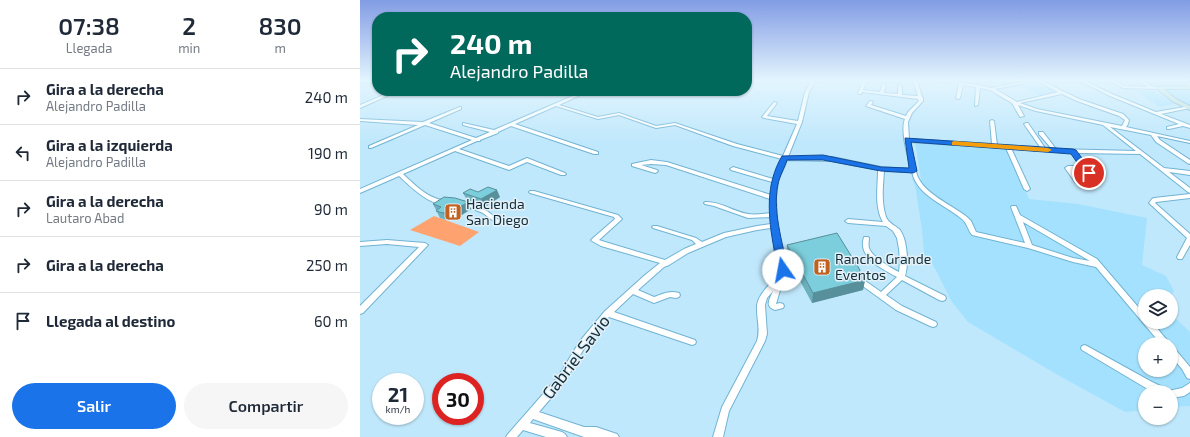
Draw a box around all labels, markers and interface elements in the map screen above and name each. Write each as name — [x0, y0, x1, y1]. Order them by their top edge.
text: 07:38 — [58, 11, 120, 40]
text: 2 — [182, 11, 196, 40]
text: 830 — [259, 11, 302, 40]
text: 240 m — [450, 26, 533, 60]
icon: right — [384, 28, 436, 80]
text: Llegada — [66, 40, 112, 56]
text: min — [178, 40, 200, 56]
text: m — [274, 40, 286, 56]
text: Alejandro Padilla — [450, 60, 588, 82]
text: Gira a la derecha — [46, 80, 164, 98]
icon: right — [12, 86, 34, 108]
text: 240 m — [305, 88, 348, 106]
text: Alejandro Padilla — [46, 98, 146, 114]
text: Gira a la izquierda — [46, 136, 173, 154]
icon: left — [12, 142, 34, 164]
text: 190 m — [308, 144, 348, 162]
text: Alejandro Padilla — [46, 154, 146, 170]
pin — [1072, 156, 1106, 190]
icon: arrive — [1078, 162, 1100, 184]
text: Gira a la derecha — [46, 192, 164, 210]
place label: Hacienda San Diego — [466, 195, 529, 228]
icon: right — [12, 198, 34, 220]
text: 90 m — [314, 200, 348, 218]
building icon: Hacienda San Diego — [443, 202, 463, 222]
text: Lautaro Abad — [46, 210, 124, 226]
position arrow — [762, 249, 804, 291]
place label: Rancho Grande Eventos — [835, 250, 931, 283]
icon: right — [12, 254, 34, 276]
text: Gira a la derecha — [46, 256, 164, 274]
text: 250 m — [306, 256, 348, 274]
building icon: Rancho Grande Eventos — [812, 257, 832, 277]
map controls — [1138, 289, 1178, 425]
button: layers — [1138, 289, 1178, 329]
icon: arrive — [12, 310, 34, 332]
street label: Gabriel Savio — [537, 310, 613, 402]
text: Llegada al destino — [46, 312, 175, 330]
text: 60 m — [314, 312, 348, 330]
button: + — [1138, 337, 1178, 377]
speed limit sign: 30 — [432, 373, 484, 425]
text: 21 — [388, 382, 408, 406]
button: Salir — [12, 383, 176, 429]
button: Compartir — [184, 383, 348, 429]
button: − — [1138, 385, 1178, 425]
text: km/h — [386, 403, 410, 415]

